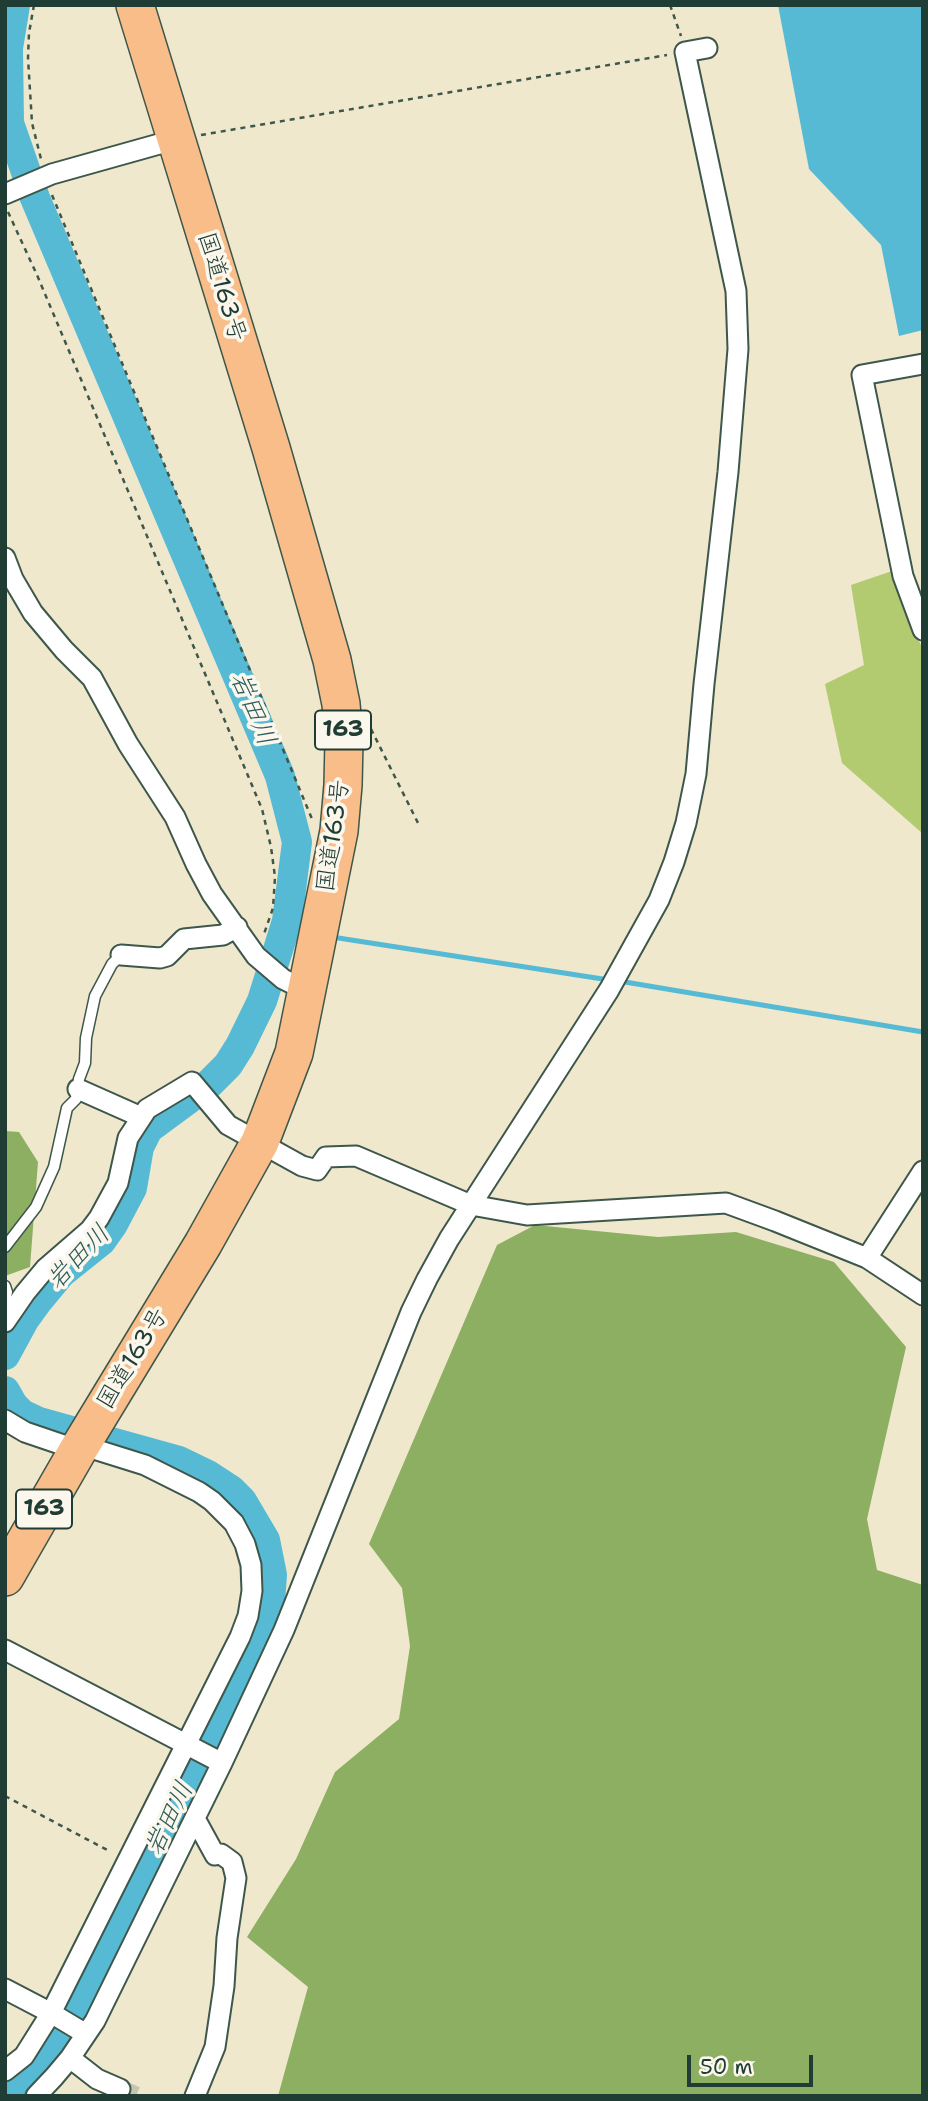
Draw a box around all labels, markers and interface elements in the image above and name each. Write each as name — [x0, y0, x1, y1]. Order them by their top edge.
street label: 国道163号 — [191, 229, 251, 345]
water label: 岩田川 — [222, 667, 282, 751]
road number: 163 — [315, 710, 371, 750]
street label: 国道163号 — [312, 778, 356, 894]
water label: 岩田川 — [41, 1219, 117, 1297]
street label: 国道163号 — [91, 1303, 175, 1415]
road number: 163 — [16, 1490, 72, 1528]
water label: 岩田川 — [139, 1777, 201, 1861]
scale bar — [690, 2042, 816, 2086]
text: 50 m — [700, 2053, 753, 2081]

